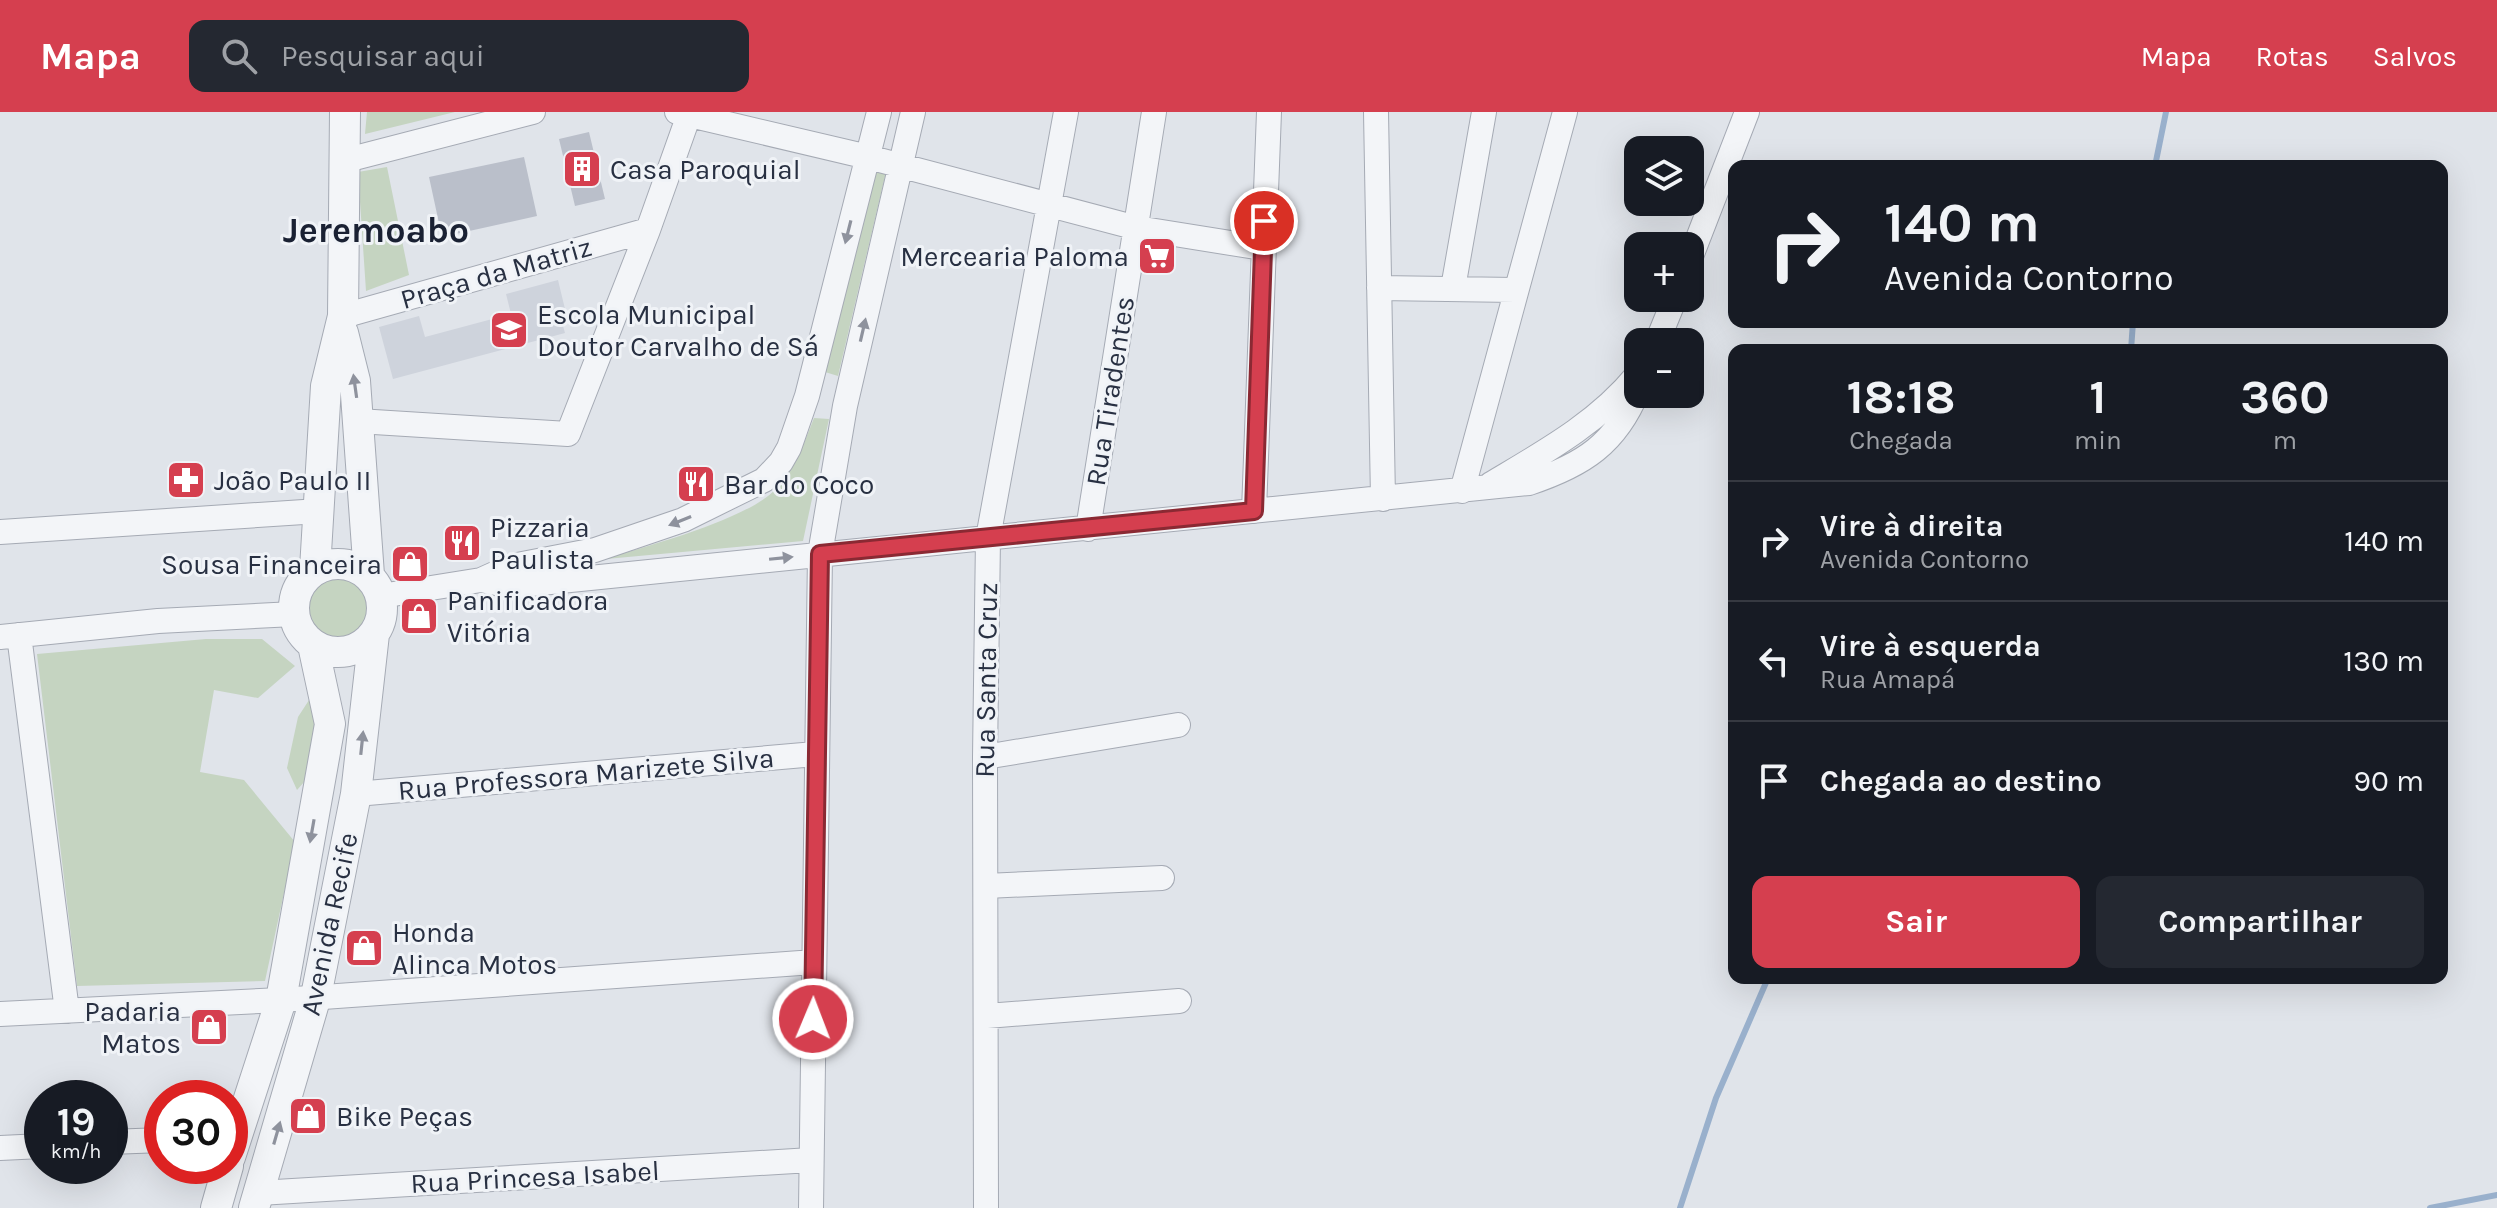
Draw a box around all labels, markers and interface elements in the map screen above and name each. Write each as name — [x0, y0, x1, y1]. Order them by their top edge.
search box — [189, 20, 749, 92]
text: Mapa — [40, 34, 141, 79]
icon: search — [217, 34, 261, 78]
text: Pesquisar aqui — [281, 38, 485, 74]
text: Mapa — [2141, 40, 2212, 73]
text: Rotas — [2256, 40, 2329, 73]
text: Salvos — [2373, 40, 2457, 73]
map controls — [1624, 136, 1704, 408]
button: layers — [1624, 136, 1704, 216]
building icon: Casa Paroquial — [561, 148, 603, 190]
place label: Casa Paroquial — [610, 153, 801, 186]
pin — [1230, 187, 1298, 255]
text: 140 m — [1884, 190, 2040, 255]
icon: right — [1752, 192, 1856, 296]
icon: arrive — [1242, 199, 1286, 243]
district label: Jeremoabo — [283, 209, 469, 251]
one-way arrow — [842, 220, 854, 245]
street label: Praça da Matriz — [396, 230, 596, 316]
button: + — [1624, 232, 1704, 312]
supermarket icon: Mercearia Paloma — [1136, 235, 1178, 277]
place label: Mercearia Paloma — [900, 240, 1129, 273]
text: Avenida Contorno — [1884, 257, 2174, 299]
street label: Rua Tiradentes — [1079, 294, 1141, 488]
place label: Escola Municipal Doutor Carvalho de Sá — [537, 298, 819, 363]
school or university icon: Escola Municipal Doutor Carvalho de Sá — [488, 309, 530, 351]
one-way arrow — [857, 317, 870, 342]
button: − — [1624, 328, 1704, 408]
text: 18:18 — [1846, 369, 1956, 425]
text: 1 — [2089, 369, 2106, 425]
text: 360 — [2240, 369, 2330, 425]
one-way arrow — [348, 373, 361, 398]
text: Chegada — [1849, 425, 1953, 456]
text: min — [2074, 425, 2122, 456]
text: m — [2273, 425, 2297, 456]
pharmacy icon: João Paulo II — [165, 459, 207, 501]
restaurant icon: Bar do Coco — [675, 463, 717, 505]
place label: João Paulo II — [214, 464, 371, 497]
place label: Bar do Coco — [724, 468, 874, 501]
text: Vire à direita — [1820, 508, 2003, 544]
place label: Pizzaria Paulista — [490, 511, 595, 576]
one-way arrow — [668, 515, 692, 528]
icon: right — [1752, 519, 1796, 563]
restaurant icon: Pizzaria Paulista — [441, 522, 483, 564]
text: 140 m — [2344, 523, 2424, 559]
shop icon: Sousa Financeira — [389, 543, 431, 585]
text: Avenida Contorno — [1820, 544, 2029, 575]
place label: Sousa Financeira — [161, 548, 382, 581]
one-way arrow — [769, 551, 794, 564]
street label: Rua Santa Cruz — [968, 582, 1004, 778]
place label: Panificadora Vitória — [447, 584, 608, 649]
shop icon: Panificadora Vitória — [398, 595, 440, 637]
text: Vire à esquerda — [1820, 628, 2041, 664]
icon: left — [1752, 639, 1796, 683]
text: 130 m — [2343, 643, 2424, 679]
text: Rua Amapá — [1820, 664, 1955, 695]
one-way arrow — [355, 730, 368, 755]
street label: Rua Professora Marizete Silva — [397, 741, 775, 807]
icon: arrive — [1752, 759, 1796, 803]
text: Chegada ao destino — [1820, 763, 2102, 799]
text: 90 m — [2354, 763, 2424, 799]
one-way arrow — [306, 819, 318, 844]
street label: Avenida Recife — [294, 830, 364, 1018]
button: Sair — [1752, 876, 2080, 968]
button: Compartilhar — [2096, 876, 2424, 968]
place label: Honda Alinca Motos — [392, 916, 557, 981]
shop icon: Honda Alinca Motos — [343, 927, 385, 969]
position arrow — [771, 977, 855, 1061]
place label: Padaria Matos — [84, 995, 181, 1060]
shop icon: Padaria Matos — [188, 1006, 230, 1048]
speed limit sign: 30 — [144, 1080, 248, 1184]
shop icon: Bike Peças — [287, 1095, 329, 1137]
text: 19 — [57, 1098, 95, 1145]
place label: Bike Peças — [336, 1100, 473, 1133]
one-way arrow — [271, 1121, 284, 1145]
text: km/h — [51, 1140, 101, 1163]
street label: Rua Princesa Isabel — [410, 1154, 660, 1200]

